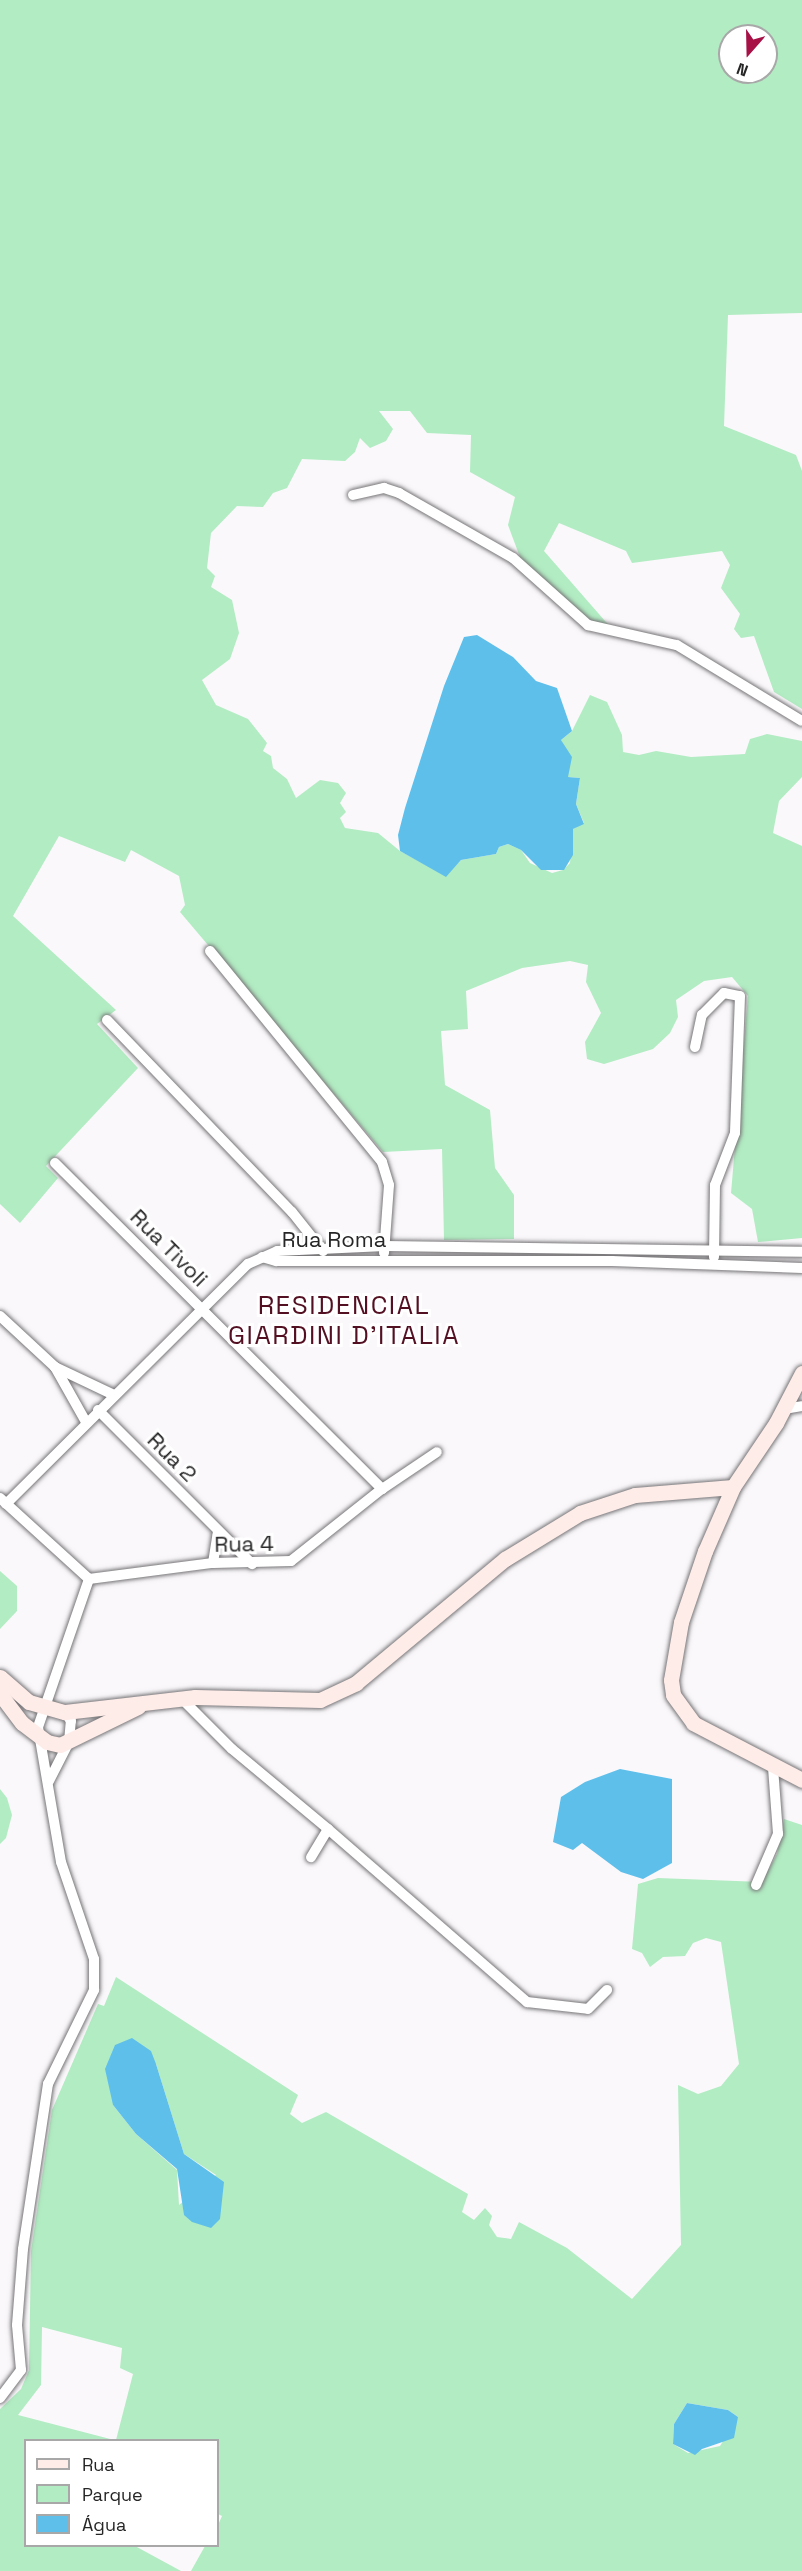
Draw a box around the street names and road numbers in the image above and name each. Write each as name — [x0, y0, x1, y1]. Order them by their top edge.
street label: Rua Tivoli — [124, 1203, 214, 1293]
street label: Rua Roma — [282, 1227, 386, 1253]
street label: Rua 2 — [142, 1427, 202, 1487]
street label: Rua 4 — [214, 1530, 274, 1558]

